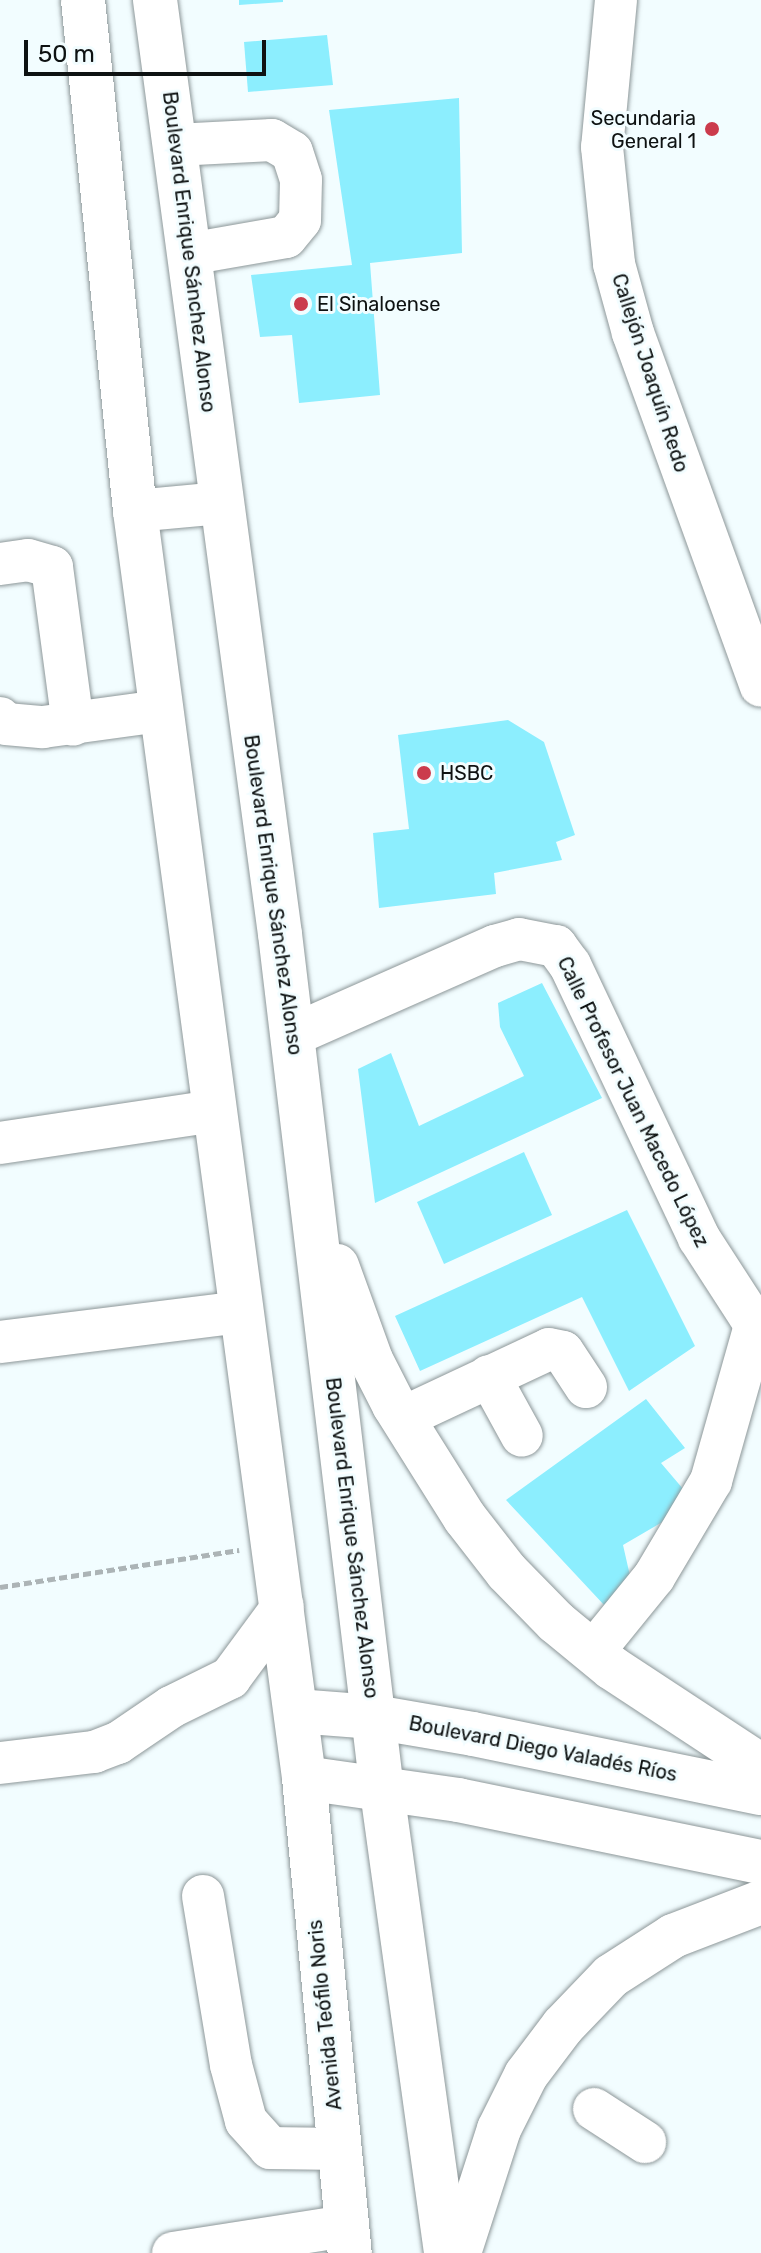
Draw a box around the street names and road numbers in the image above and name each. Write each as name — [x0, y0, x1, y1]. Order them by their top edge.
street label: Boulevard Enrique Sánchez Alonso — [157, 90, 221, 414]
street label: Callejón Joaquín Redo — [607, 271, 693, 475]
street label: Boulevard Enrique Sánchez Alonso — [239, 733, 307, 1057]
street label: Calle Profesor Juan Macedo López — [552, 953, 714, 1251]
street label: Boulevard Enrique Sánchez Alonso — [320, 1376, 384, 1700]
street label: Boulevard Diego Valadés Ríos — [407, 1711, 679, 1787]
street label: Avenida Teófilo Noris — [303, 1918, 347, 2112]

